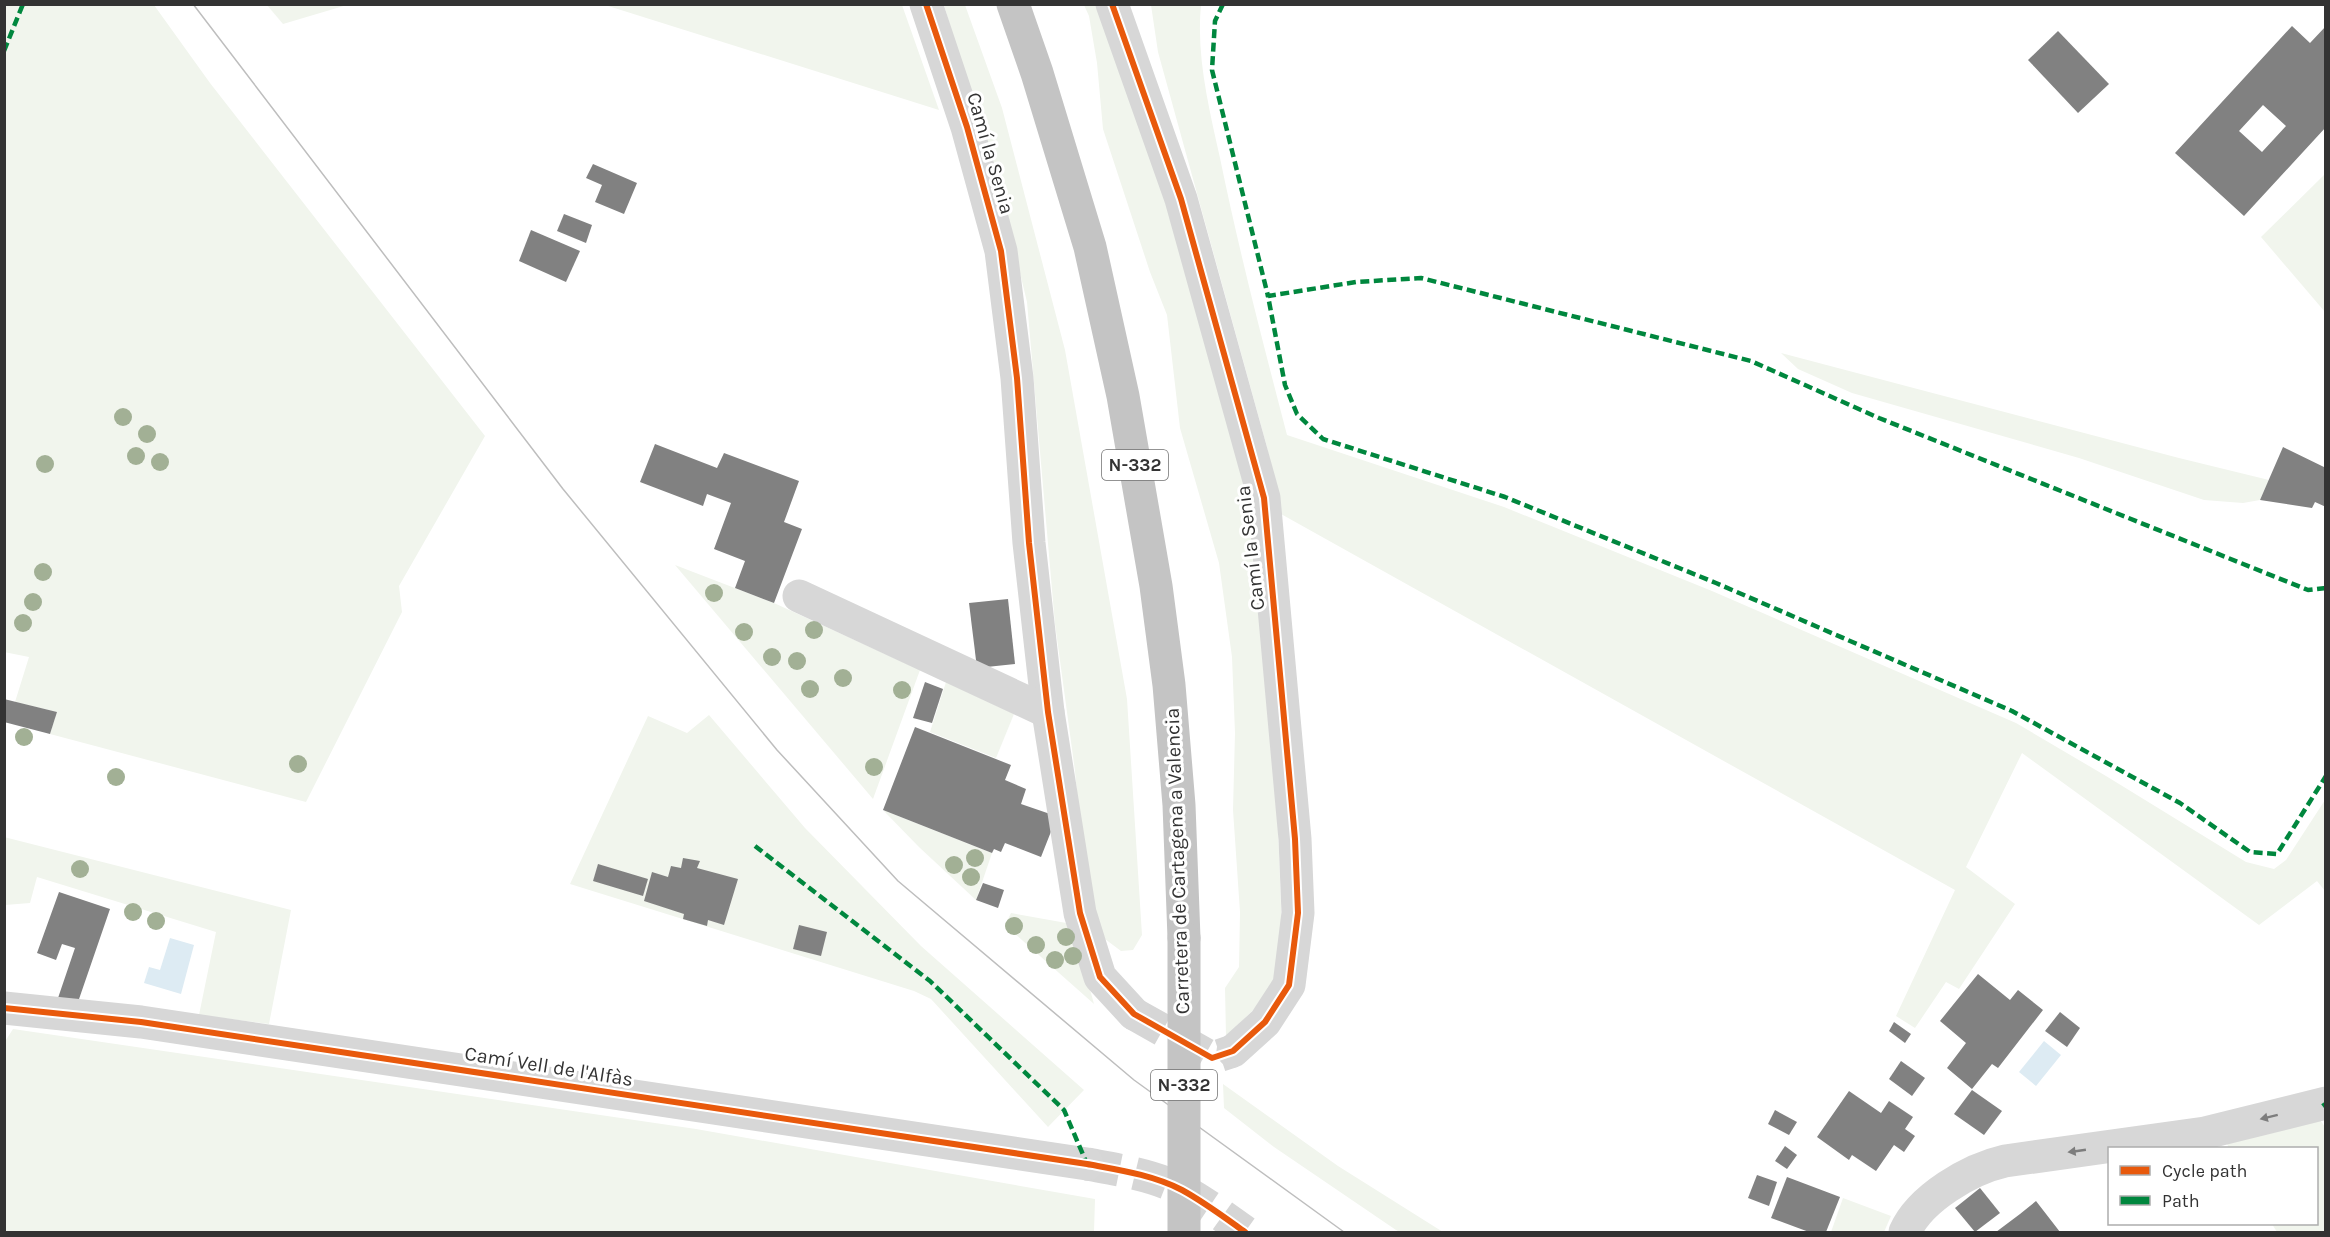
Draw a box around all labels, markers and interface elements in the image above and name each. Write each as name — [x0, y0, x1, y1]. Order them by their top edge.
street label: Camí la Senia — [962, 90, 1019, 217]
road number: N-332 — [1102, 450, 1168, 480]
street label: Camí la Senia — [1231, 484, 1270, 612]
street label: Carretera de Cartagena a Valencia — [1161, 707, 1194, 1015]
street label: Camí Vell de l'Alfàs — [463, 1042, 635, 1091]
road number: N-332 — [1151, 1070, 1217, 1100]
one-way arrow — [2260, 1112, 2278, 1122]
one-way arrow — [2067, 1147, 2086, 1156]
legend — [2108, 1147, 2318, 1225]
text: Cycle path — [2162, 1160, 2247, 1182]
text: Path — [2162, 1190, 2200, 1212]

